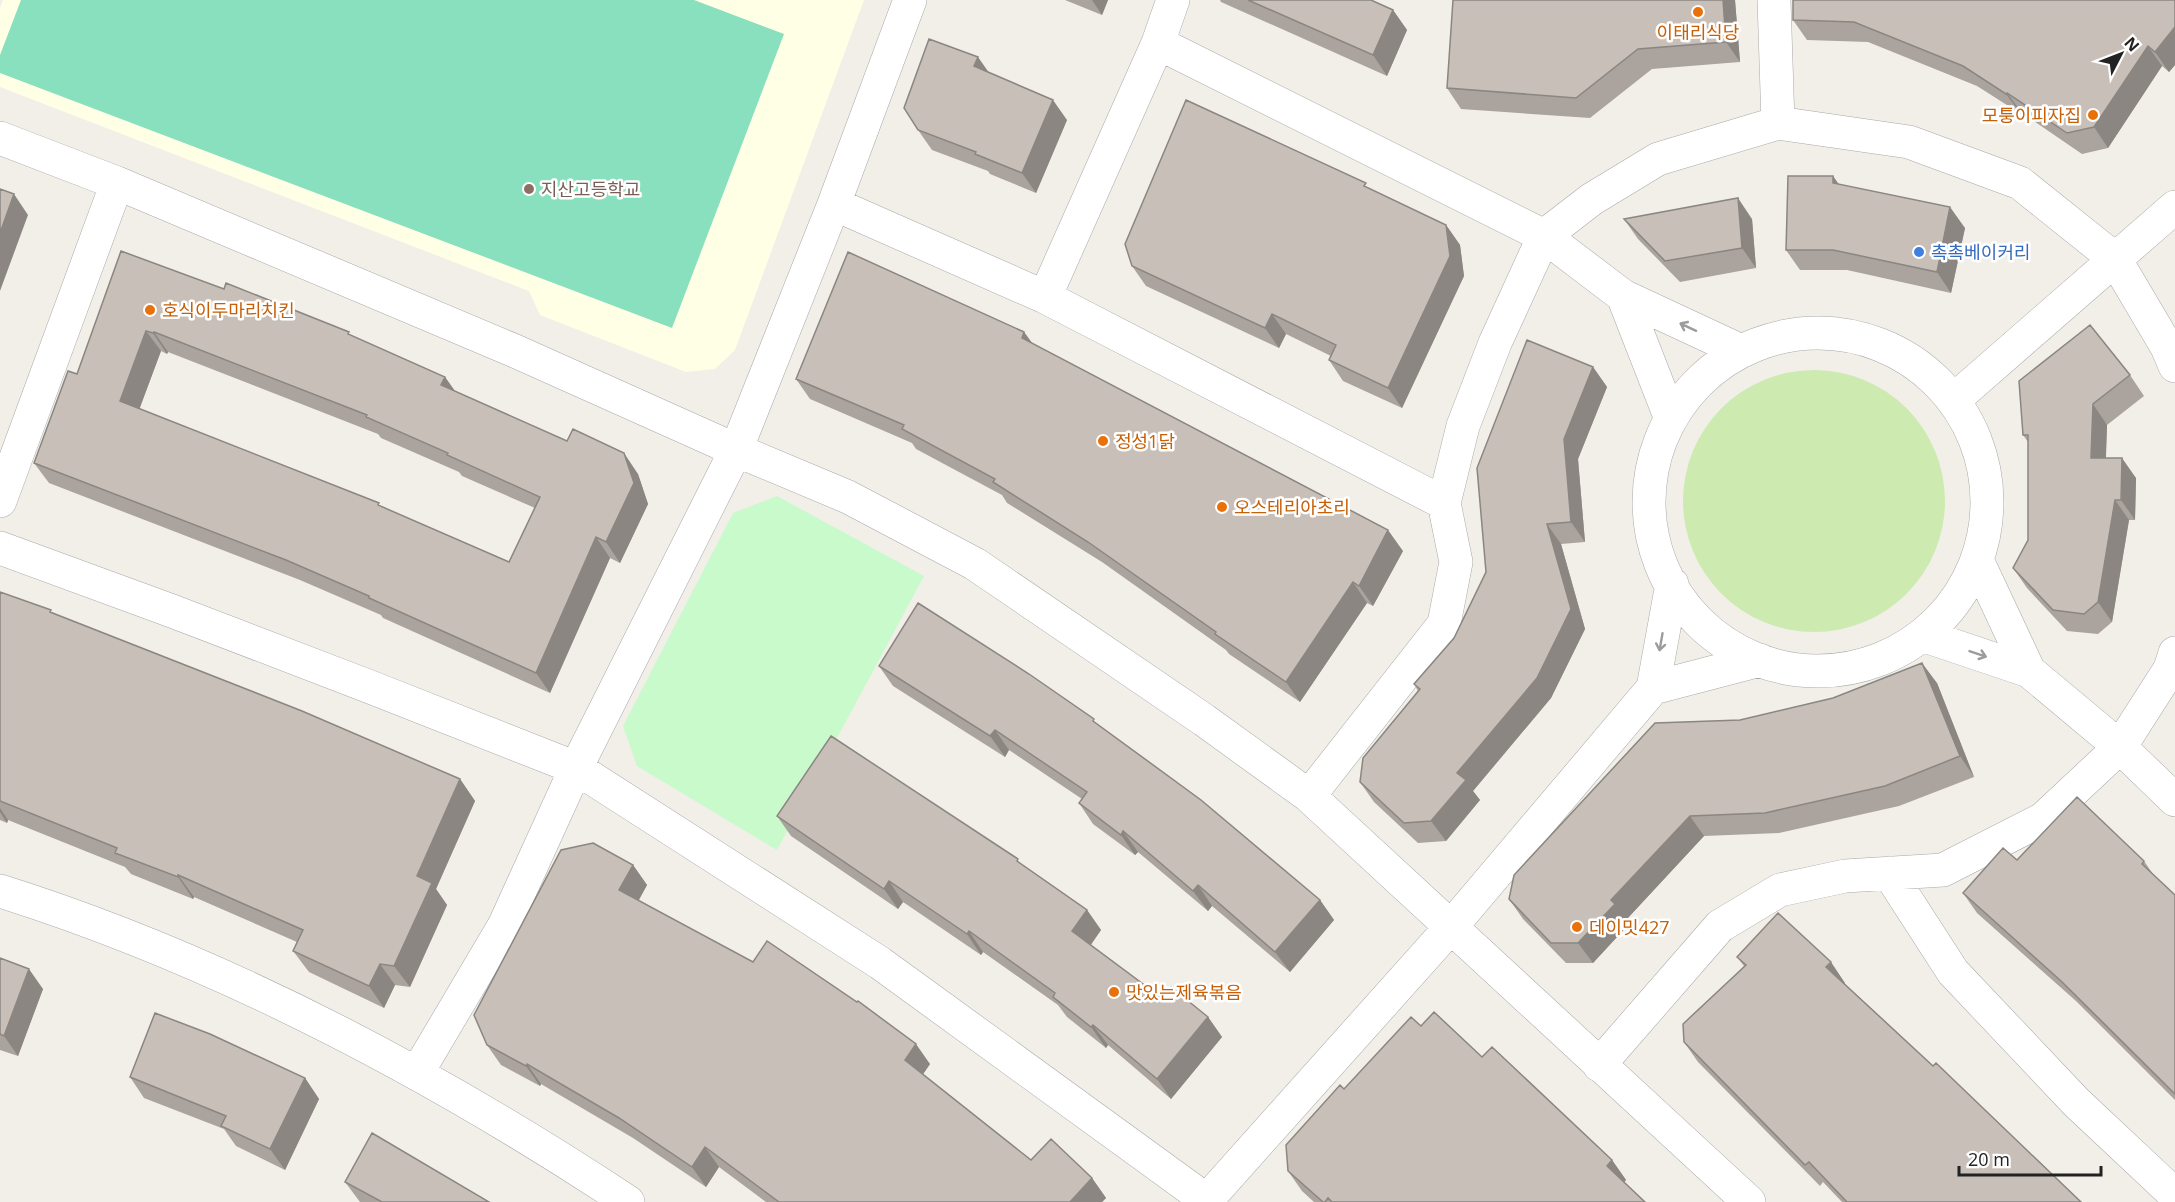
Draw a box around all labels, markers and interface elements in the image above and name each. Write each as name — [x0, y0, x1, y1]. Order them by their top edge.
marker: 이태리식당 — [1691, 5, 1705, 19]
place label: 이태리식당 — [1657, 20, 1739, 44]
north arrow — [2091, 24, 2151, 84]
text: N — [2120, 32, 2145, 56]
place label: 모퉁이피자집 — [1982, 103, 2081, 127]
marker: 모퉁이피자집 — [2086, 108, 2100, 122]
place label: 지산고등학교 — [541, 177, 640, 201]
marker: 지산고등학교 — [522, 182, 536, 196]
place label: 촉촉베이커리 — [1931, 240, 2030, 264]
marker: 촉촉베이커리 — [1912, 245, 1926, 259]
place label: 호식이두마리치킨 — [162, 298, 294, 322]
marker: 호식이두마리치킨 — [143, 303, 157, 317]
one-way arrow — [1680, 320, 1698, 332]
place label: 정성1닭 — [1115, 429, 1175, 453]
marker: 정성1닭 — [1096, 434, 1110, 448]
place label: 오스테리아초리 — [1234, 495, 1350, 519]
marker: 오스테리아초리 — [1215, 500, 1229, 514]
one-way arrow — [1655, 632, 1666, 651]
one-way arrow — [1968, 649, 1987, 660]
place label: 데이밋427 — [1589, 915, 1670, 939]
marker: 데이밋427 — [1570, 920, 1584, 934]
place label: 맛있는제육볶음 — [1126, 980, 1242, 1004]
marker: 맛있는제육볶음 — [1107, 985, 1121, 999]
scale bar — [1959, 1139, 2102, 1177]
text: 20 m — [1968, 1147, 2010, 1171]

